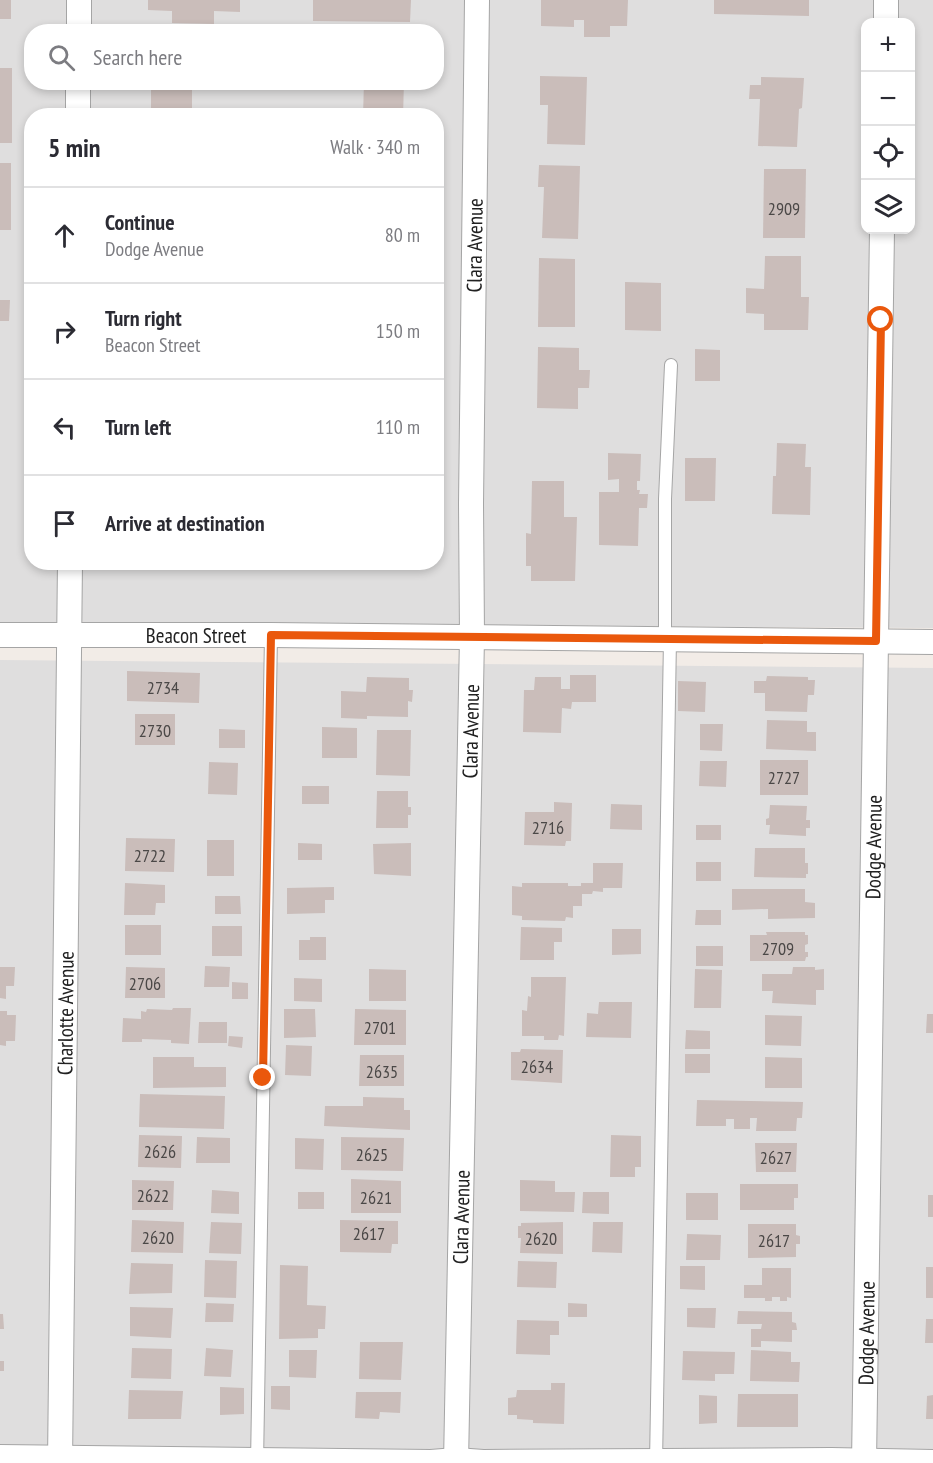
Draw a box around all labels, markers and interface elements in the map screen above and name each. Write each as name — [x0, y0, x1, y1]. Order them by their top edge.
map controls — [861, 18, 915, 234]
button: + — [861, 18, 915, 72]
search box — [24, 24, 444, 90]
icon: search — [45, 41, 78, 74]
text: Search here — [93, 43, 182, 71]
button: − — [861, 72, 915, 126]
button: locate — [861, 126, 915, 180]
text: 5 min — [48, 131, 101, 164]
text: Walk · 340 m — [330, 134, 420, 160]
button: layers — [861, 180, 915, 234]
house number: 2909 — [768, 197, 800, 220]
street label: Clara Avenue — [460, 198, 488, 292]
text: Continue — [105, 208, 175, 236]
icon: ahead — [48, 219, 81, 252]
text: 80 m — [385, 222, 420, 248]
text: Dodge Avenue — [105, 236, 204, 262]
text: Turn right — [105, 304, 182, 332]
route start — [867, 306, 893, 332]
icon: right — [48, 315, 81, 348]
text: 150 m — [376, 318, 420, 344]
text: Beacon Street — [105, 332, 201, 358]
icon: left — [48, 411, 81, 444]
text: Turn left — [105, 413, 171, 441]
text: 110 m — [376, 414, 420, 440]
icon: arrive — [48, 507, 81, 540]
text: Arrive at destination — [105, 509, 265, 537]
street label: Beacon Street — [146, 622, 246, 649]
house number: 2734 — [147, 676, 179, 699]
street label: Clara Avenue — [456, 684, 485, 778]
house number: 2730 — [139, 719, 171, 742]
house number: 2727 — [768, 766, 800, 789]
street label: Dodge Avenue — [859, 795, 887, 899]
house number: 2716 — [532, 816, 564, 839]
house number: 2722 — [134, 844, 166, 867]
house number: 2709 — [762, 937, 794, 960]
street label: Charlotte Avenue — [51, 951, 79, 1075]
house number: 2706 — [129, 972, 161, 995]
house number: 2701 — [364, 1016, 396, 1039]
house number: 2634 — [521, 1055, 553, 1078]
house number: 2635 — [366, 1060, 398, 1083]
route end — [249, 1064, 275, 1090]
house number: 2626 — [144, 1140, 176, 1163]
house number: 2625 — [356, 1143, 388, 1166]
house number: 2627 — [760, 1146, 792, 1169]
street label: Clara Avenue — [446, 1170, 475, 1264]
house number: 2622 — [137, 1184, 169, 1207]
house number: 2621 — [360, 1186, 392, 1209]
house number: 2617 — [353, 1222, 385, 1245]
house number: 2620 — [142, 1226, 174, 1249]
house number: 2620 — [525, 1227, 557, 1250]
house number: 2617 — [758, 1229, 790, 1252]
street label: Dodge Avenue — [852, 1281, 880, 1385]

